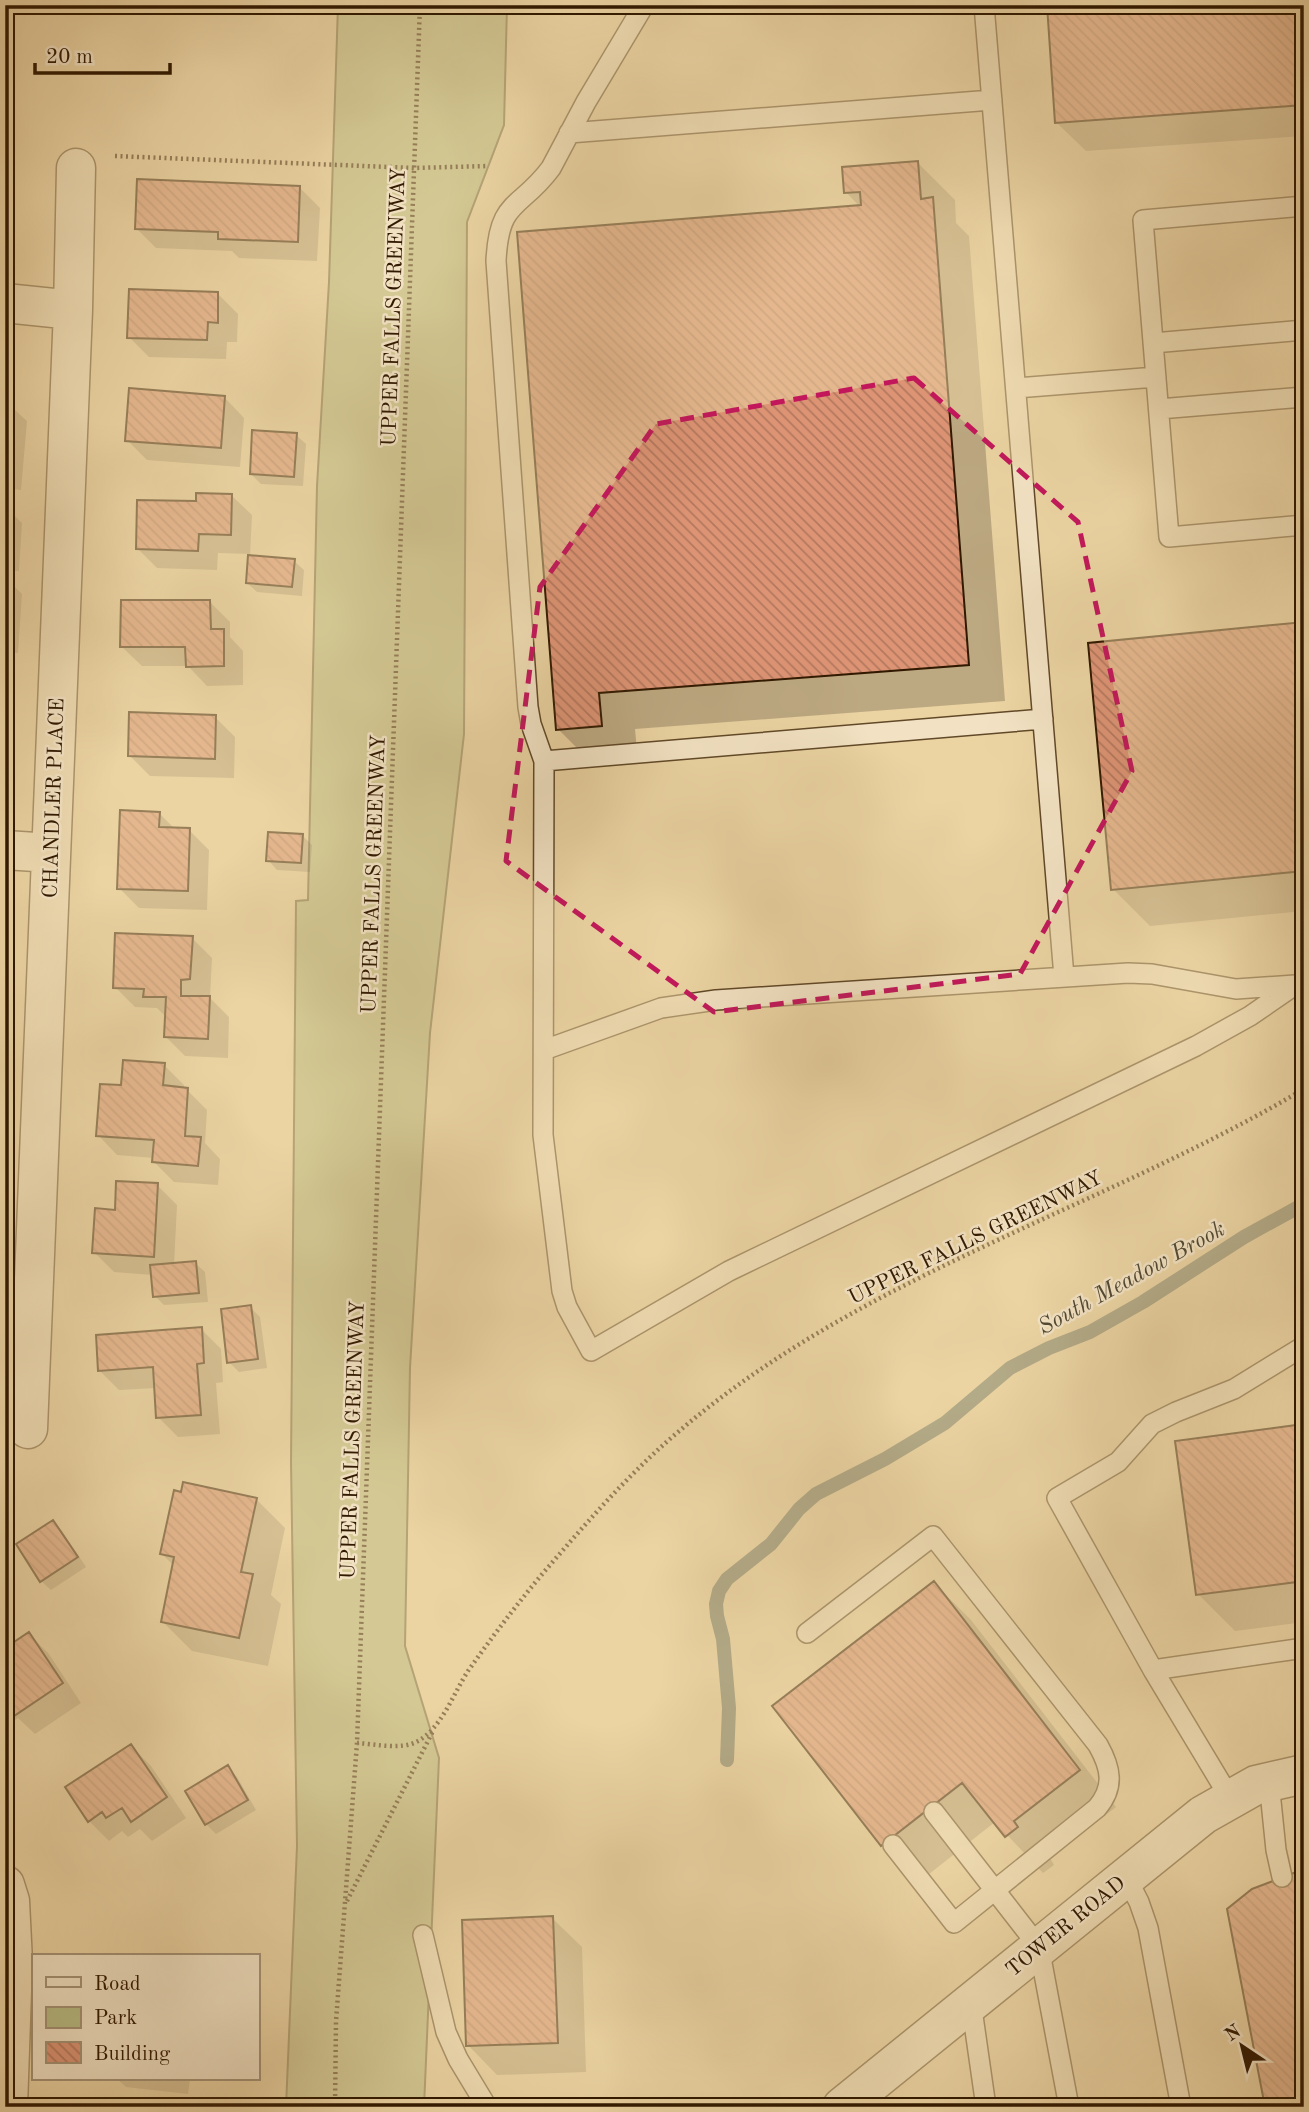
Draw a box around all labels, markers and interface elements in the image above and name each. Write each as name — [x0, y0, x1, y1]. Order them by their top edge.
scale bar — [35, 32, 170, 76]
text: 20 m — [46, 47, 93, 68]
street label: UPPER FALLS GREENWAY — [379, 167, 410, 447]
street label: CHANDLER PLACE — [41, 697, 68, 899]
street label: UPPER FALLS GREENWAY — [359, 734, 390, 1014]
street label: UPPER FALLS GREENWAY — [846, 1168, 1106, 1309]
water label: South Meadow Brook — [1034, 1217, 1229, 1339]
street label: UPPER FALLS GREENWAY — [338, 1300, 369, 1580]
street label: TOWER ROAD — [1002, 1873, 1130, 1982]
legend — [32, 1954, 259, 2080]
text: Road — [94, 1974, 141, 1995]
text: Park — [94, 2008, 137, 2029]
north arrow — [1208, 2010, 1278, 2080]
text: N — [1222, 2022, 1245, 2046]
text: Building — [94, 2044, 171, 2065]

